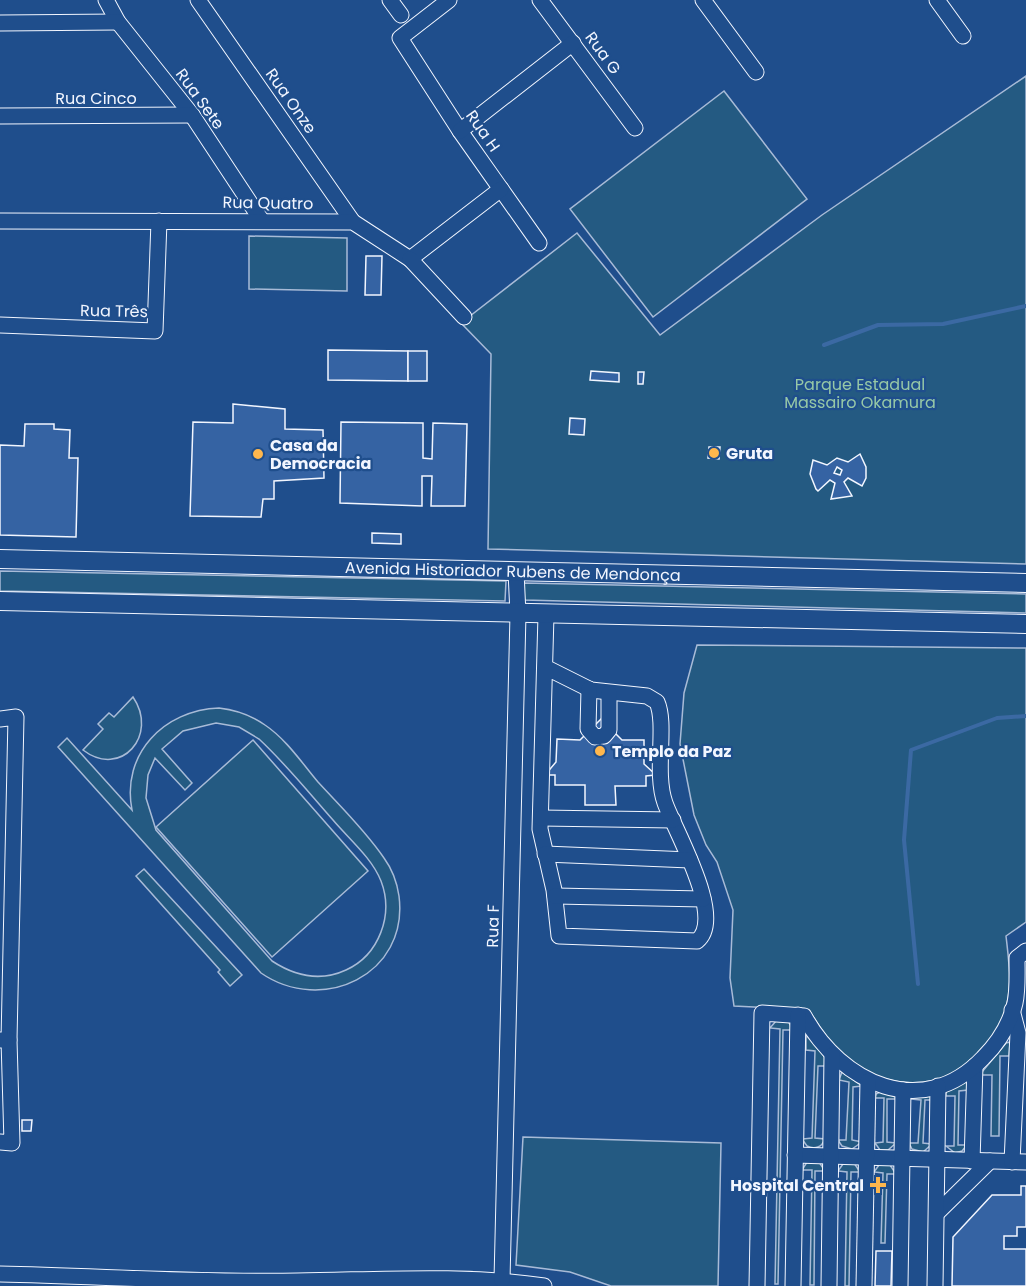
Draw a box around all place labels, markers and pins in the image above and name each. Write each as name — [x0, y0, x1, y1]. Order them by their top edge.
place label: Casa da Democracia — [270, 434, 371, 475]
place label: Gruta — [726, 442, 773, 465]
marker: Gruta — [707, 446, 721, 460]
marker: Casa da Democracia — [251, 447, 265, 461]
place label: Templo da Paz — [612, 740, 731, 763]
marker: Templo da Paz — [593, 744, 607, 758]
place label: Hospital Central — [730, 1174, 864, 1197]
marker: Hospital Central — [869, 1176, 887, 1194]

